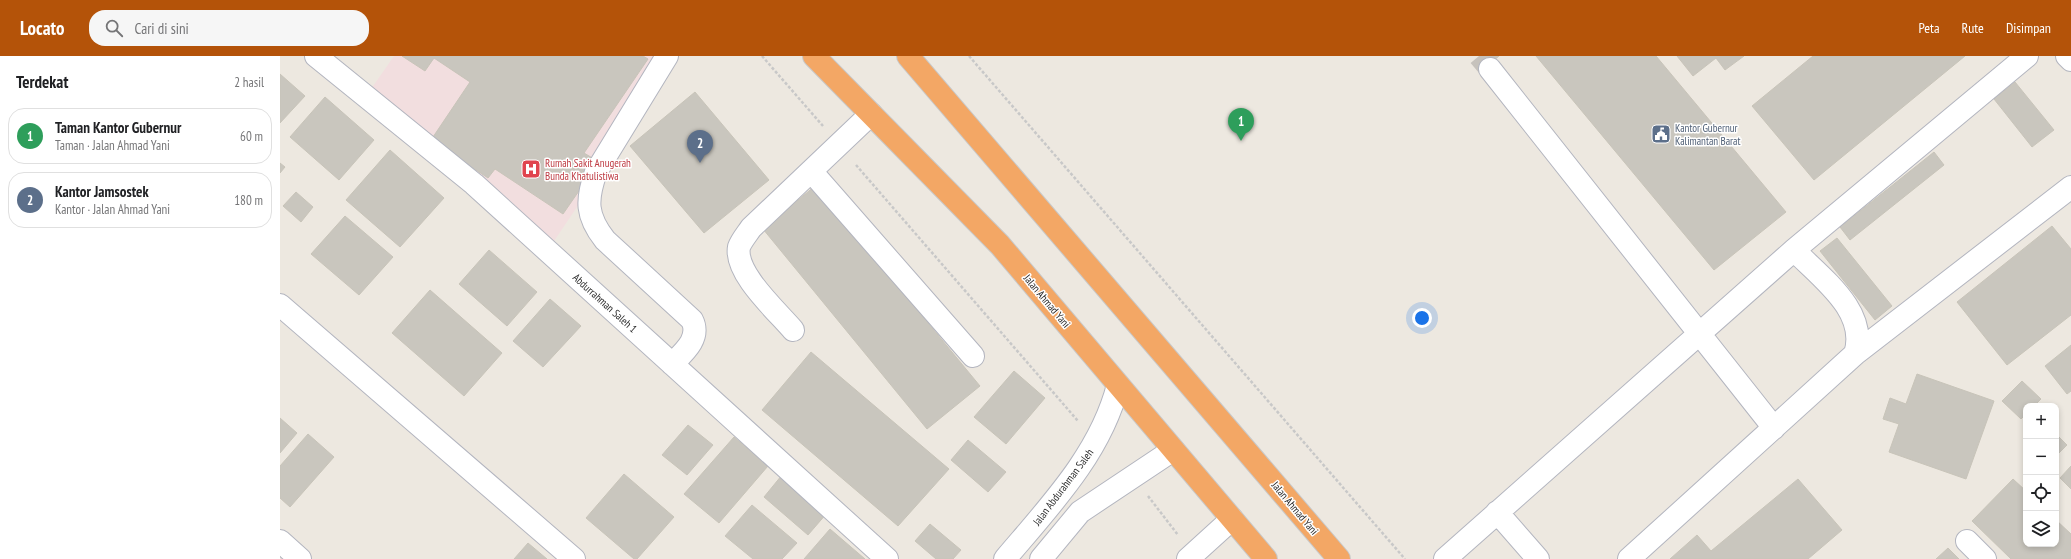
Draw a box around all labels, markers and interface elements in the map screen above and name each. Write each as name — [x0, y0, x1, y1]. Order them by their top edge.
search box — [89, 10, 369, 46]
text: Locato — [20, 16, 65, 40]
icon: search — [103, 17, 125, 39]
text: Cari di sini — [135, 19, 189, 38]
text: Peta — [1918, 19, 1940, 37]
text: Rute — [1962, 19, 1984, 37]
text: Disimpan — [2006, 19, 2051, 37]
text: Terdekat — [16, 71, 68, 93]
text: 2 hasil — [234, 74, 264, 91]
pin: 1 — [1228, 108, 1254, 141]
text: Taman Kantor Gubernur — [55, 118, 181, 137]
place label: Kantor Gubernur Kalimantan Barat — [1675, 121, 1741, 148]
public building icon: Kantor Gubernur Kalimantan Barat — [1650, 123, 1672, 145]
text: 1 — [27, 128, 33, 145]
text: 60 m — [240, 128, 263, 145]
pin: 2 — [687, 130, 713, 163]
text: Taman · Jalan Ahmad Yani — [55, 137, 170, 154]
place label: Rumah Sakit Anugerah Bunda Khatulistiwa — [545, 156, 631, 183]
hospital icon: Rumah Sakit Anugerah Bunda Khatulistiwa — [520, 158, 542, 180]
text: Kantor Jamsostek — [55, 182, 149, 201]
text: 2 — [27, 192, 33, 209]
text: 180 m — [234, 192, 263, 209]
text: Kantor · Jalan Ahmad Yani — [55, 201, 170, 218]
street label: Abdurrahman Saleh 1 — [570, 270, 640, 336]
street label: Jalan Ahmad Yani — [1020, 271, 1073, 331]
your location — [1412, 308, 1432, 328]
map controls — [2023, 403, 2059, 547]
button: + — [2023, 403, 2059, 439]
button: − — [2023, 439, 2059, 475]
street label: Jalan Abdurahman Saleh — [1029, 446, 1096, 529]
button: locate — [2023, 475, 2059, 511]
street label: Jalan Ahmad Yani — [1268, 478, 1321, 538]
button: layers — [2023, 511, 2059, 547]

